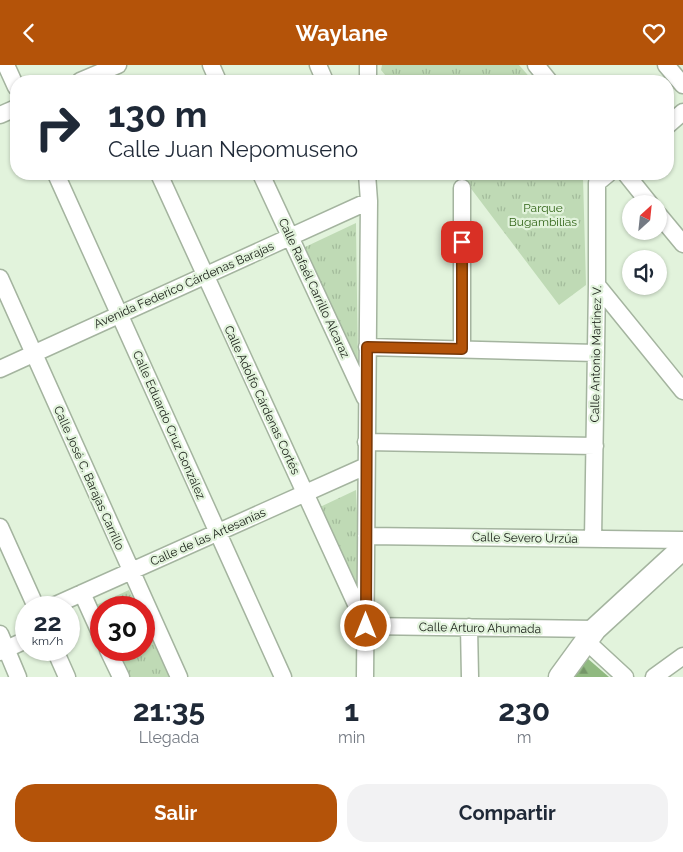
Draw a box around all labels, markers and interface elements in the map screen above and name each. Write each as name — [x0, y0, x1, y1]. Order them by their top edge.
icon: back — [15, 19, 43, 47]
icon: heart — [640, 19, 668, 47]
text: Waylane — [295, 20, 388, 46]
text: 130 m — [108, 94, 207, 135]
icon: right — [25, 95, 90, 160]
text: Calle Juan Nepomuseno — [108, 136, 358, 162]
north arrow — [622, 195, 668, 240]
map controls — [622, 195, 667, 295]
park label: Parque Bugambilias — [509, 201, 577, 229]
street label: Calle Rafaél Carrillo Alcaraz — [275, 216, 353, 360]
pin — [441, 221, 483, 263]
icon: arrive — [448, 228, 476, 256]
street label: Avenida Federico Cárdenas Barajas — [92, 239, 276, 331]
button: sound — [622, 250, 667, 295]
street label: Calle Antonio Martínez V. — [588, 285, 604, 423]
street label: Calle Adolfo Cárdenas Cortés — [221, 323, 303, 477]
street label: Calle Eduardo Cruz González — [130, 349, 208, 502]
street label: Calle José C. Barajas Carrillo — [51, 404, 127, 552]
street label: Calle de las Artesanías — [148, 505, 268, 569]
street label: Calle Severo Urzúa — [472, 530, 578, 546]
speed limit sign: 30 — [90, 596, 155, 661]
position arrow — [339, 599, 391, 651]
text: 22 — [33, 607, 62, 637]
street label: Calle Arturo Ahumada — [419, 620, 541, 636]
text: km/h — [32, 634, 63, 648]
text: 21:35 — [133, 693, 205, 728]
text: 1 — [344, 693, 359, 728]
text: 230 — [498, 693, 550, 728]
text: Llegada — [139, 728, 199, 747]
text: min — [338, 728, 365, 747]
text: m — [517, 728, 532, 747]
button: Salir — [15, 784, 337, 842]
button: Compartir — [347, 784, 668, 842]

